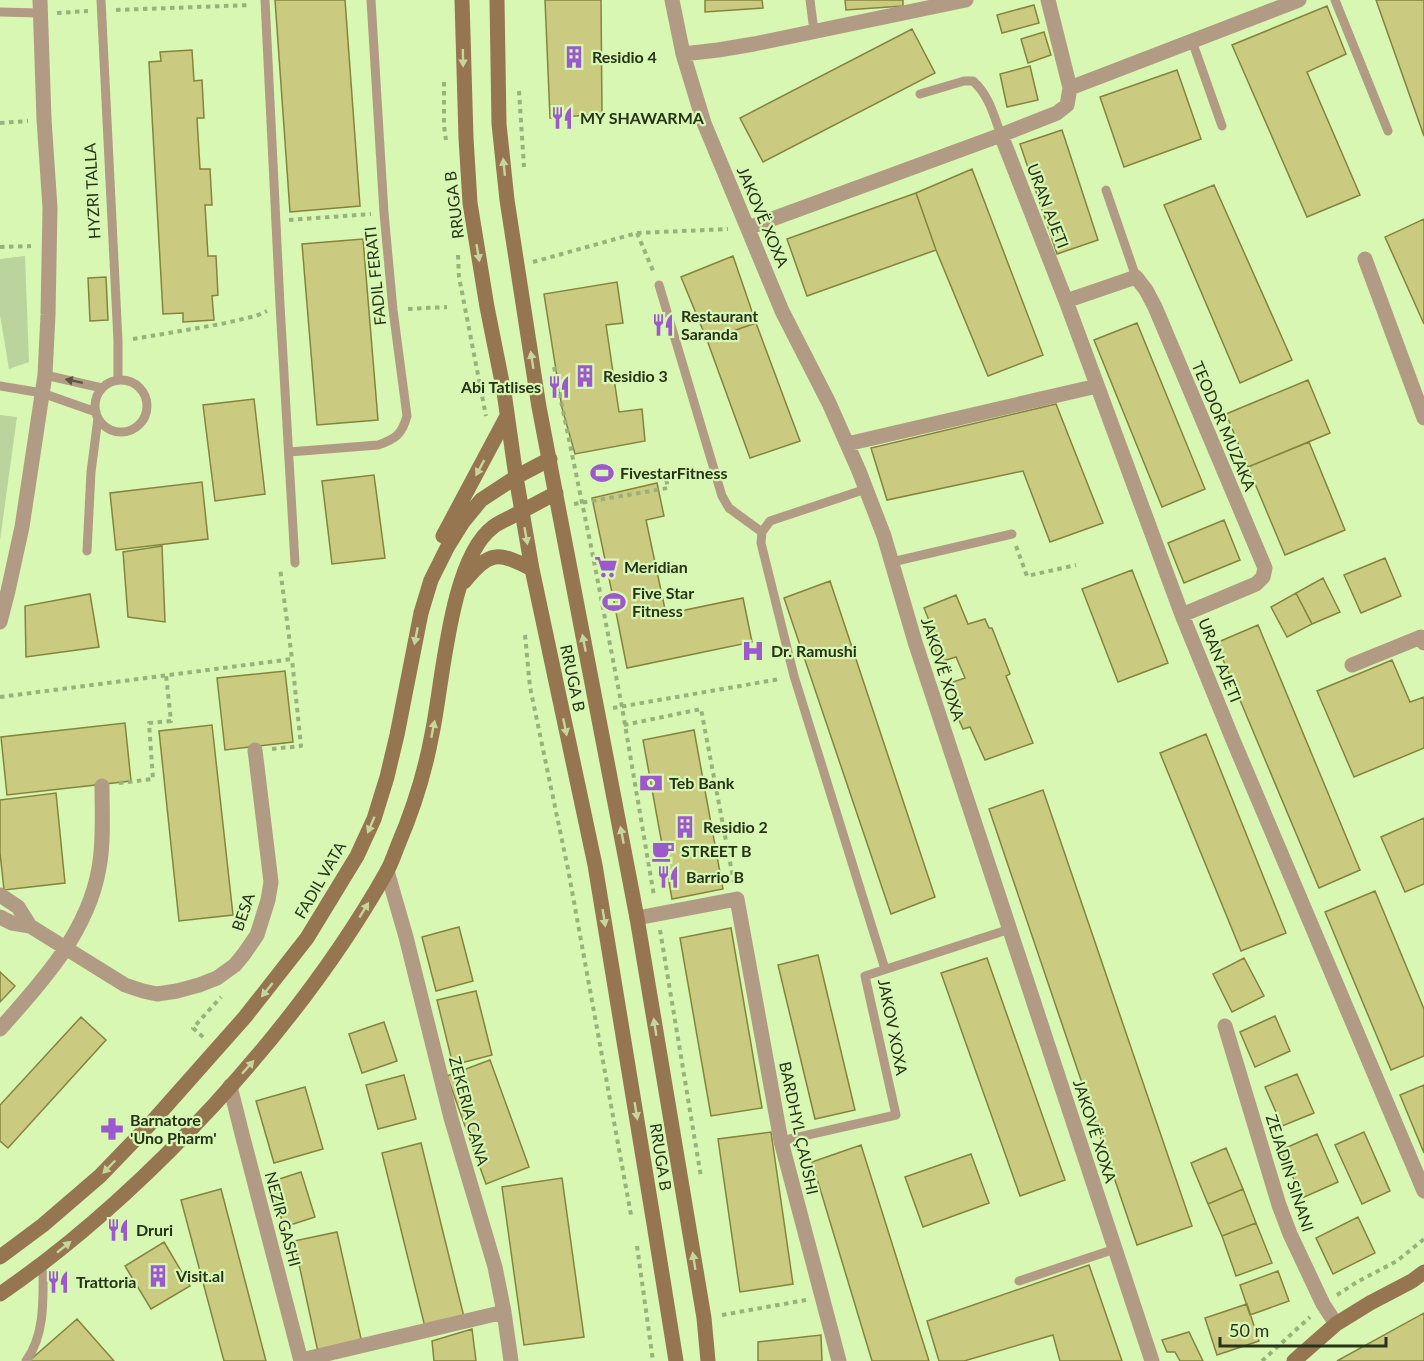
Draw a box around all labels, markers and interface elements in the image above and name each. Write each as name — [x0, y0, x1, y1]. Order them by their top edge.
building icon: Residio 4 — [561, 44, 587, 70]
place label: Residio 4 — [592, 47, 657, 66]
one-way arrow — [459, 49, 468, 68]
restaurant icon: MY SHAWARMA — [549, 105, 575, 131]
place label: MY SHAWARMA — [580, 108, 705, 127]
street label: HYZRI TALLA — [79, 142, 104, 240]
one-way arrow — [499, 157, 508, 176]
street label: URAN AJETI — [1024, 161, 1073, 251]
street label: JAKOVË XOXA — [734, 164, 793, 270]
street label: RRUGA B — [440, 170, 467, 240]
street label: FADIL FERATI — [360, 226, 389, 326]
one-way arrow — [474, 243, 483, 262]
place label: Restaurant Saranda — [681, 306, 758, 343]
restaurant icon: Restaurant Saranda — [650, 312, 676, 338]
one-way arrow — [527, 350, 536, 369]
street label: TEODOR MUZAKA — [1189, 358, 1260, 494]
building icon: Residio 3 — [572, 363, 598, 389]
place label: Residio 3 — [603, 366, 668, 385]
restaurant icon: Abi Tatlises — [546, 374, 572, 400]
one-way arrow — [64, 376, 83, 386]
place label: Abi Tatlises — [460, 377, 541, 396]
one-way arrow — [475, 459, 485, 476]
sports icon: FivestarFitness — [589, 460, 615, 486]
place label: FivestarFitness — [620, 463, 727, 482]
one-way arrow — [522, 527, 531, 546]
supermarket icon: Meridian — [593, 554, 619, 580]
place label: Meridian — [624, 557, 688, 576]
place label: Five Star Fitness — [632, 583, 694, 620]
sports icon: Five Star Fitness — [601, 589, 627, 615]
street label: JAKOVË XOXA — [918, 615, 969, 723]
street label: URAN AJETI — [1195, 615, 1246, 705]
one-way arrow — [411, 627, 420, 646]
one-way arrow — [579, 634, 588, 653]
hospital icon: Dr. Ramushi — [740, 638, 766, 664]
place label: Dr. Ramushi — [771, 641, 857, 660]
street label: RRUGA B — [557, 643, 590, 713]
one-way arrow — [561, 718, 571, 736]
one-way arrow — [429, 720, 438, 739]
bank icon: Teb Bank — [638, 770, 664, 796]
place label: Teb Bank — [669, 773, 735, 792]
building icon: Residio 2 — [672, 814, 698, 840]
one-way arrow — [366, 817, 375, 834]
place label: Residio 2 — [703, 817, 768, 836]
one-way arrow — [617, 825, 626, 844]
street label: FADIL VATA — [290, 838, 349, 922]
cafe icon: STREET B — [650, 838, 676, 864]
place label: STREET B — [681, 841, 752, 860]
restaurant icon: Barrio B — [655, 864, 681, 890]
place label: Barrio B — [686, 867, 744, 886]
street label: BESA — [227, 890, 258, 933]
one-way arrow — [358, 902, 369, 918]
one-way arrow — [599, 909, 608, 928]
street label: JAKOV XOXA — [875, 977, 912, 1077]
one-way arrow — [261, 982, 274, 998]
one-way arrow — [651, 1017, 660, 1036]
street label: ZEKERIA CANA — [446, 1054, 493, 1168]
one-way arrow — [241, 1060, 254, 1075]
street label: BARDHYL ÇAUSHI — [776, 1060, 823, 1196]
street label: JAKOVË XOXA — [1070, 1077, 1121, 1185]
one-way arrow — [631, 1101, 640, 1120]
place label: Barnatore 'Uno Pharm' — [130, 1110, 217, 1147]
street label: ZEJADIN SINANI — [1263, 1112, 1318, 1234]
pharmacy icon: Barnatore 'Uno Pharm' — [99, 1116, 125, 1142]
street label: RRUGA B — [647, 1122, 676, 1192]
one-way arrow — [103, 1159, 117, 1173]
street label: NEZIR GASHI — [262, 1169, 305, 1268]
restaurant icon: Druri — [105, 1217, 131, 1243]
place label: Druri — [136, 1220, 173, 1239]
one-way arrow — [56, 1241, 71, 1254]
one-way arrow — [690, 1251, 699, 1270]
building icon: Visit.al — [145, 1263, 171, 1289]
place label: Visit.al — [175, 1266, 224, 1285]
restaurant icon: Trattoria — [45, 1269, 71, 1295]
place label: Trattoria — [76, 1272, 136, 1291]
scale bar — [1220, 1310, 1386, 1348]
text: 50 m — [1229, 1319, 1269, 1341]

